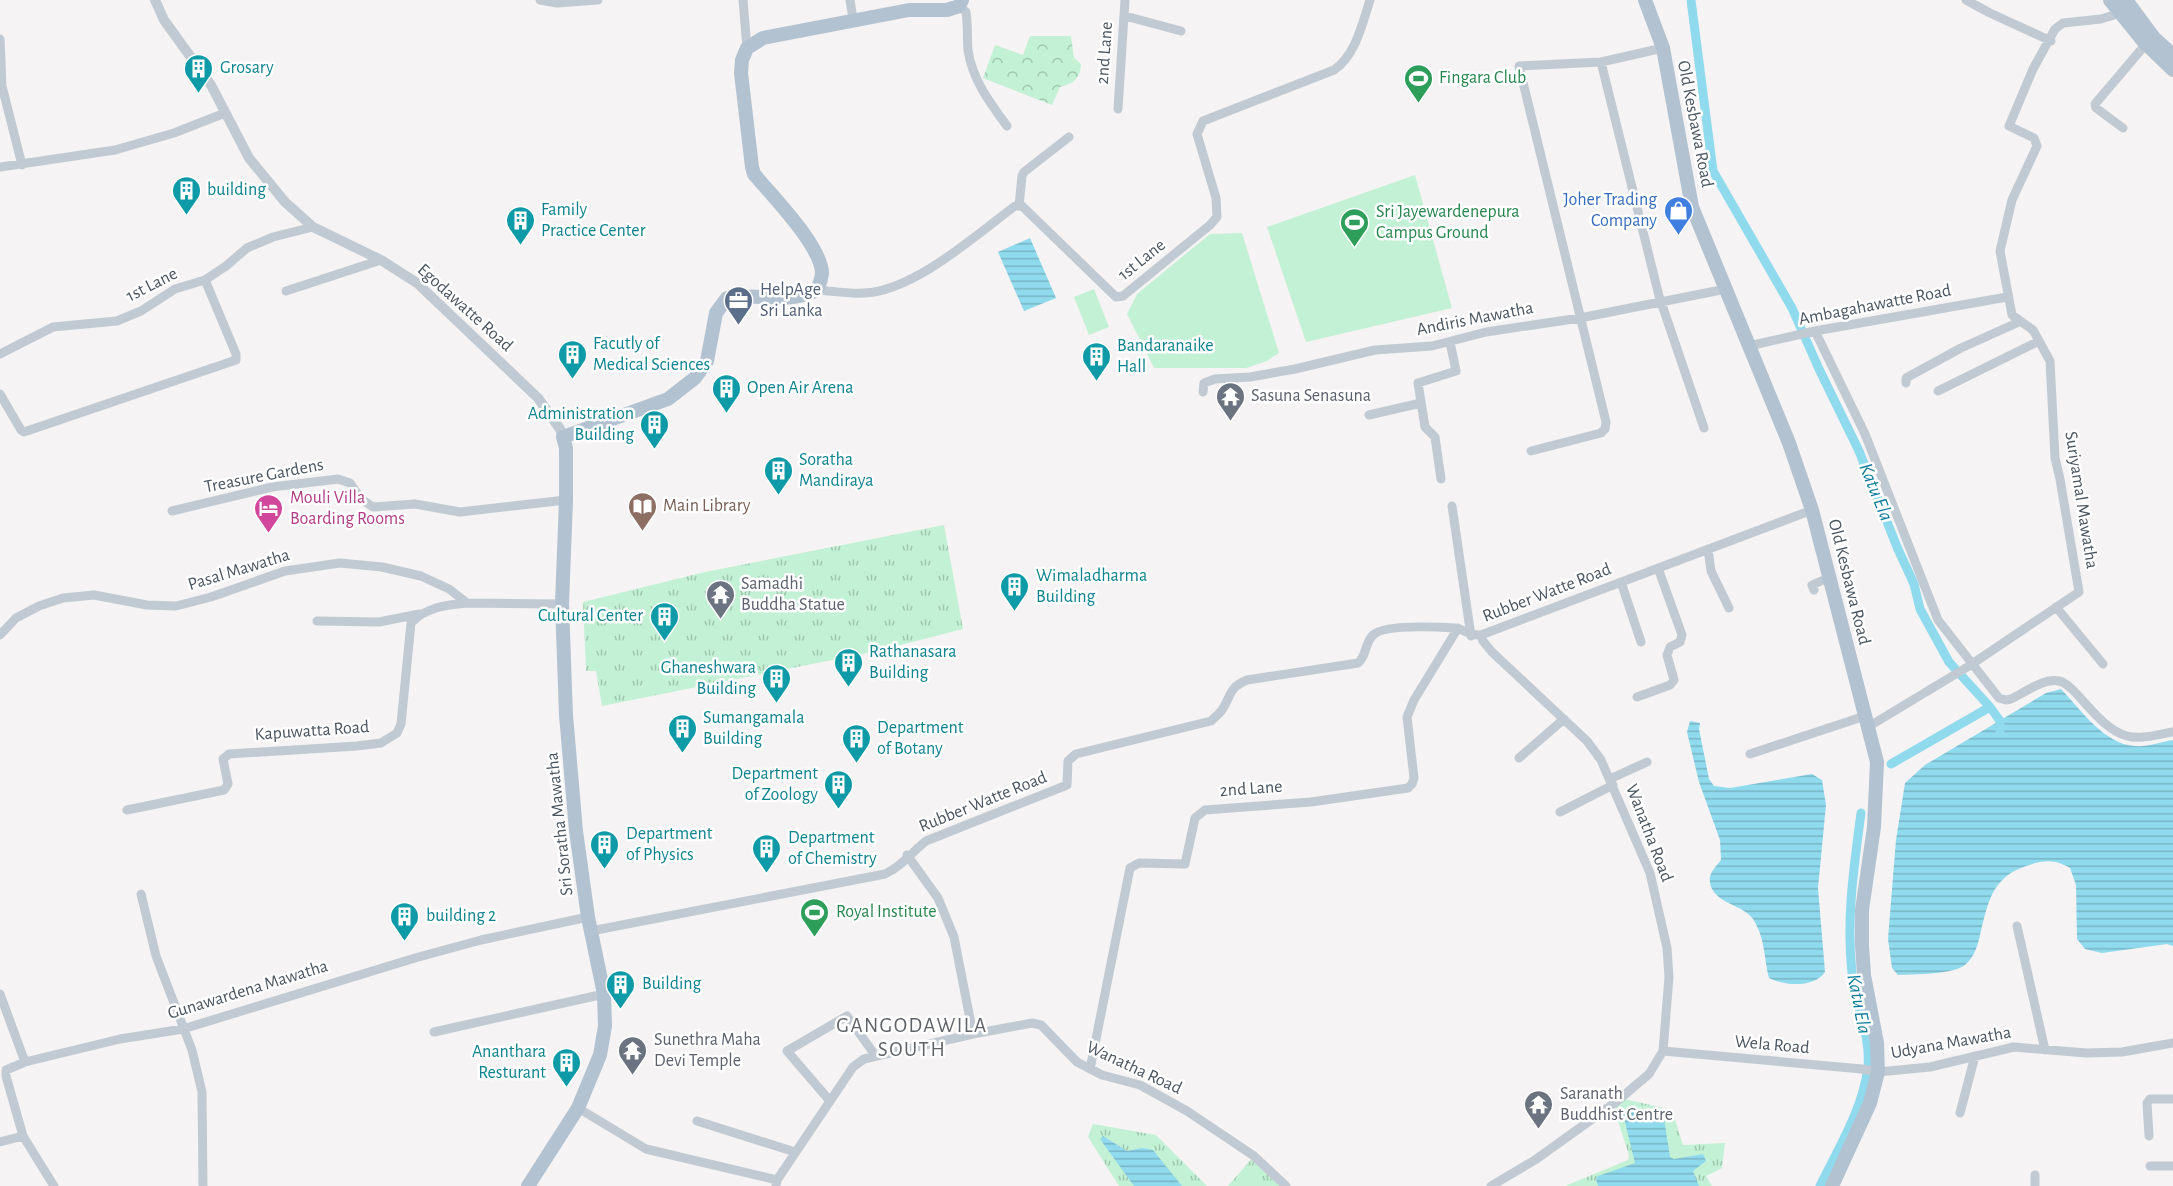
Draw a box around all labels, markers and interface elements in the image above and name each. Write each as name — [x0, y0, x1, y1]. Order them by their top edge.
street label: 2nd Lane — [1094, 21, 1116, 85]
building icon: Grosary — [183, 52, 215, 94]
place label: Grosary — [220, 59, 274, 77]
street label: Old Kesbawa Road — [1674, 59, 1716, 189]
sports icon: Fingara Club — [1402, 62, 1434, 104]
place label: Fingara Club — [1439, 69, 1526, 87]
building icon: building — [170, 174, 202, 216]
place label: building — [207, 181, 266, 199]
place label: Joher Trading Company — [1563, 191, 1657, 230]
shop icon: Joher Trading Company — [1662, 194, 1694, 236]
place label: Family Practice Center — [541, 201, 646, 240]
place label: Sri Jayewardenepura Campus Ground — [1376, 203, 1520, 242]
building icon: Family Practice Center — [504, 204, 536, 246]
sports icon: Sri Jayewardenepura Campus Ground — [1339, 206, 1371, 248]
street label: 1st Lane — [1115, 236, 1169, 284]
street label: Egodawatte Road — [414, 261, 516, 355]
street label: 1st Lane — [124, 265, 180, 305]
place label: HelpAge Sri Lanka — [760, 281, 823, 320]
street label: Ambagahawatte Road — [1797, 281, 1953, 329]
office icon: HelpAge Sri Lanka — [723, 284, 755, 326]
street label: Andiris Mawatha — [1415, 299, 1535, 339]
place label: Facutly of Medical Sciences — [593, 335, 710, 374]
place label: Bandaranaike Hall — [1117, 337, 1214, 376]
building icon: Facutly of Medical Sciences — [556, 338, 588, 380]
building icon: Bandaranaike Hall — [1080, 340, 1112, 382]
building icon: Open Air Arena — [710, 372, 742, 414]
place label: Open Air Arena — [747, 379, 854, 397]
temple icon: Sasuna Senasuna — [1214, 380, 1246, 422]
place label: Sasuna Senasuna — [1251, 387, 1371, 405]
place label: Administration Building — [528, 405, 634, 444]
building icon: Administration Building — [639, 408, 671, 450]
street label: Suriyamal Mawatha — [2061, 430, 2101, 570]
place label: Soratha Mandiraya — [799, 451, 874, 490]
building icon: Soratha Mandiraya — [762, 454, 794, 496]
street label: Treasure Gardens — [203, 456, 325, 496]
water label: Katu Ela — [1855, 460, 1897, 524]
place label: Mouli Villa Boarding Rooms — [290, 489, 405, 528]
library icon: Main Library — [626, 490, 658, 532]
hotel icon: Mouli Villa Boarding Rooms — [253, 492, 285, 534]
place label: Main Library — [663, 497, 751, 515]
street label: Old Kesbawa Road — [1825, 517, 1873, 647]
street label: Pasal Mawatha — [186, 546, 292, 594]
street label: Rubber Watte Road — [1480, 560, 1614, 626]
place label: Wimaladharma Building — [1036, 567, 1147, 606]
building icon: Wimaladharma Building — [999, 570, 1031, 612]
place label: Samadhi Buddha Statue — [741, 575, 845, 614]
temple icon: Samadhi Buddha Statue — [704, 578, 736, 620]
building icon: Cultural Center — [648, 600, 680, 642]
place label: Cultural Center — [538, 607, 643, 625]
place label: Rathanasara Building — [869, 643, 957, 682]
building icon: Rathanasara Building — [832, 646, 864, 688]
place label: Ghaneshwara Building — [661, 659, 756, 698]
building icon: Ghaneshwara Building — [761, 662, 793, 704]
place label: Sumangamala Building — [703, 709, 804, 748]
building icon: Sumangamala Building — [666, 712, 698, 754]
street label: Kapuwatta Road — [254, 718, 370, 744]
place label: Department of Botany — [877, 719, 964, 758]
building icon: Department of Botany — [840, 722, 872, 764]
street label: Sri Soratha Mawatha — [544, 751, 576, 897]
place label: Department of Zoology — [731, 765, 818, 804]
building icon: Department of Zoology — [823, 768, 855, 810]
street label: Rubber Watte Road — [917, 768, 1049, 836]
street label: 2nd Lane — [1219, 778, 1283, 800]
street label: Wanatha Road — [1622, 782, 1676, 884]
place label: Department of Physics — [626, 825, 713, 864]
building icon: Department of Physics — [589, 828, 621, 870]
place label: Department of Chemistry — [788, 829, 877, 868]
building icon: Department of Chemistry — [751, 832, 783, 874]
sports icon: Royal Institute — [799, 896, 831, 938]
building icon: building 2 — [389, 900, 421, 942]
place label: Royal Institute — [836, 903, 936, 921]
place label: building 2 — [426, 907, 496, 925]
street label: Gunawardena Mawatha — [166, 957, 330, 1023]
building icon: Building — [605, 968, 637, 1010]
water label: Katu Ela — [1843, 972, 1875, 1036]
place label: Building — [642, 975, 702, 993]
district label: GANGODAWILA SOUTH — [836, 1015, 988, 1060]
street label: Udyana Mawatha — [1889, 1024, 2013, 1062]
place label: Sunethra Maha Devi Temple — [654, 1031, 761, 1070]
street label: Wela Road — [1734, 1033, 1810, 1057]
temple icon: Sunethra Maha Devi Temple — [617, 1034, 649, 1076]
street label: Wanatha Road — [1084, 1038, 1184, 1098]
place label: Ananthara Resturant — [472, 1043, 546, 1082]
building icon: Ananthara Resturant — [551, 1046, 583, 1088]
place label: Saranath Buddhist Centre — [1560, 1085, 1673, 1124]
temple icon: Saranath Buddhist Centre — [1523, 1088, 1555, 1130]

